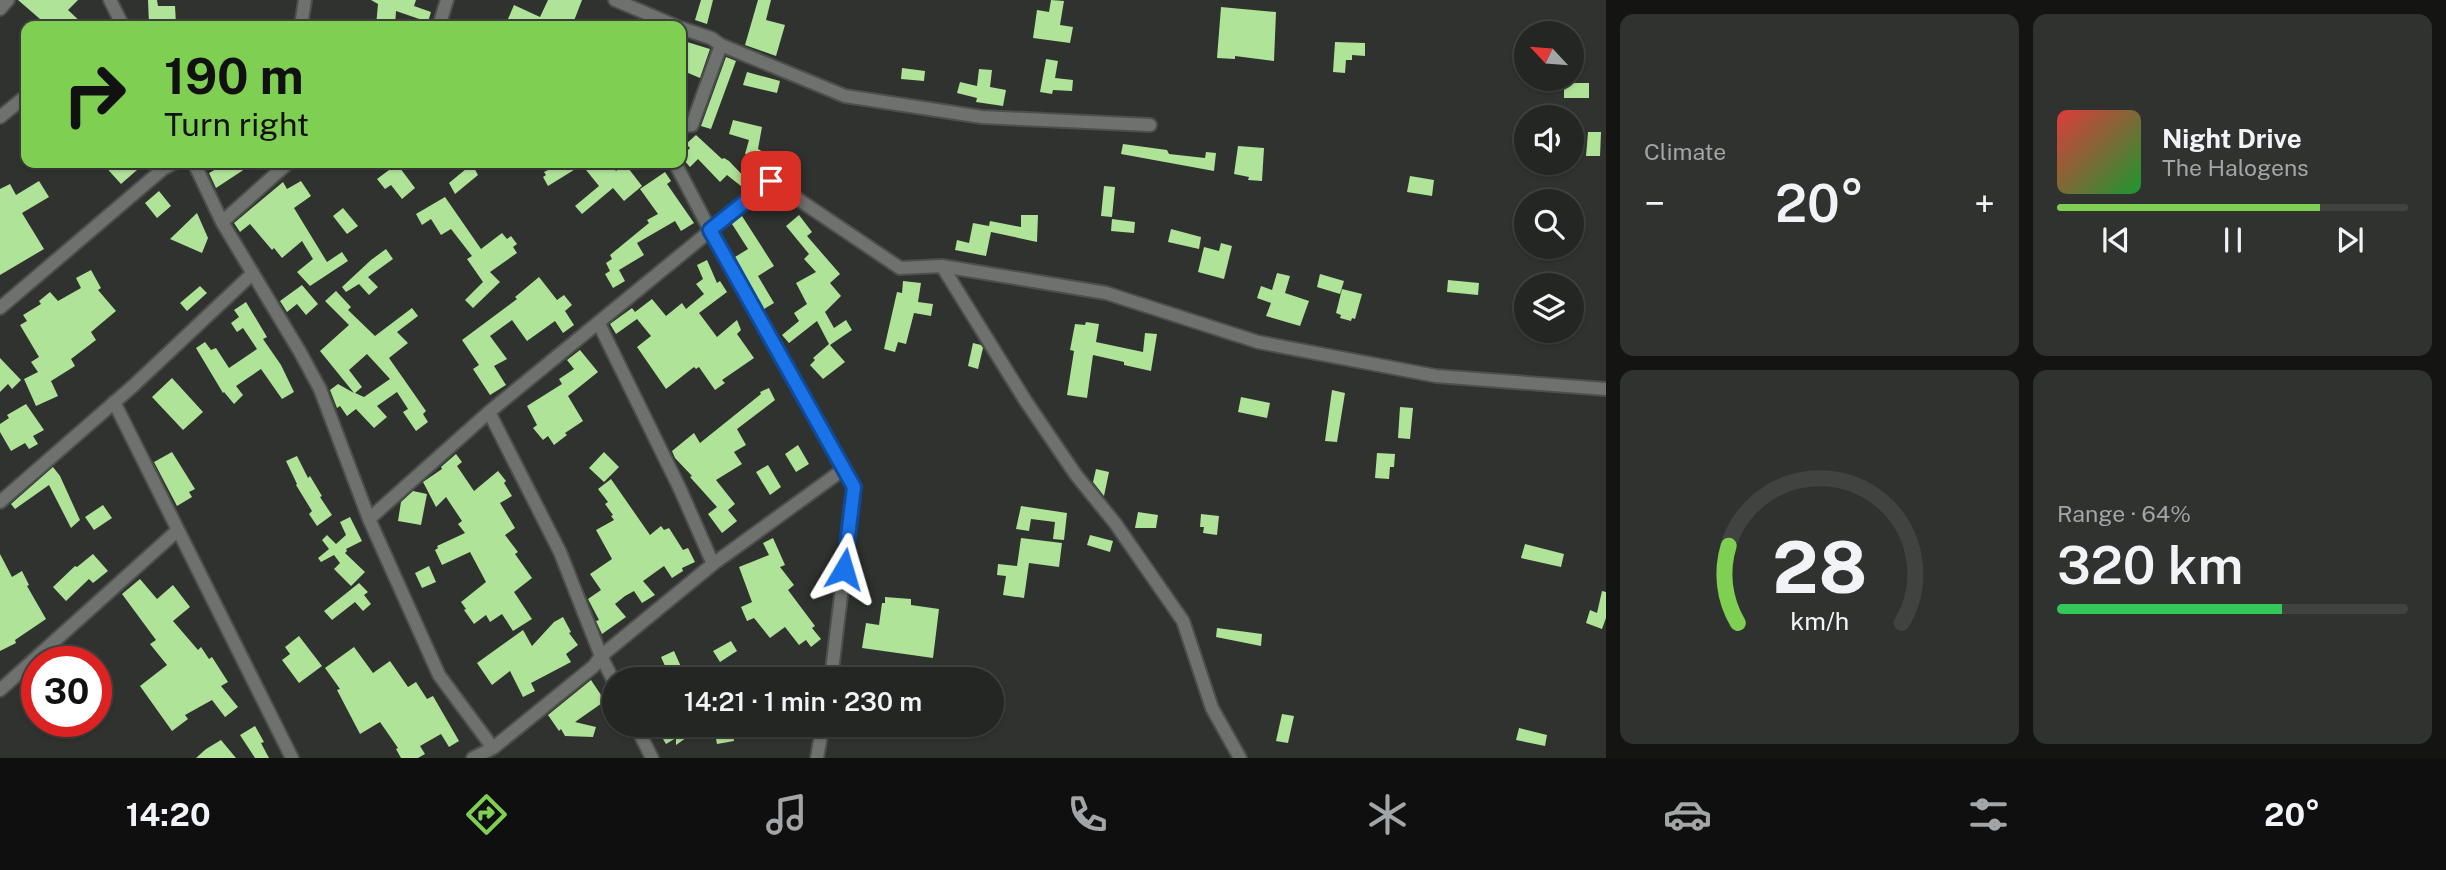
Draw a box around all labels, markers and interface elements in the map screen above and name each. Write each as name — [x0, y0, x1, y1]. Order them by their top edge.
north arrow — [1514, 21, 1584, 91]
map controls — [1514, 21, 1584, 343]
text: 190 m — [164, 47, 304, 105]
icon: right — [49, 49, 140, 140]
button: sound — [1514, 105, 1584, 175]
text: Turn right — [164, 106, 309, 143]
text: Night Drive — [2162, 123, 2302, 154]
text: Climate — [1644, 138, 1726, 165]
pin — [741, 151, 801, 211]
text: The Halogens — [2162, 154, 2309, 181]
icon: arrive — [752, 162, 790, 200]
text: 20° — [1775, 173, 1864, 234]
text: − — [1644, 181, 1665, 226]
text: + — [1974, 181, 1995, 226]
button: search — [1514, 189, 1584, 259]
icon: previous — [2097, 221, 2135, 259]
icon: pause — [2214, 221, 2252, 259]
icon: next — [2331, 221, 2369, 259]
button: layers — [1514, 273, 1584, 343]
text: Range · 64% — [2057, 500, 2191, 527]
text: 28 — [1772, 524, 1867, 609]
position arrow — [807, 532, 881, 606]
text: 320 km — [2057, 535, 2243, 596]
text: km/h — [1790, 606, 1849, 636]
speed limit sign: 30 — [21, 646, 112, 737]
text: 14:21 · 1 min · 230 m — [684, 686, 922, 717]
icon: directions — [462, 790, 511, 839]
icon: music — [762, 790, 811, 839]
icon: phone — [1063, 790, 1112, 839]
icon: climate — [1363, 790, 1412, 839]
icon: car — [1663, 790, 1712, 839]
icon: filters — [1964, 790, 2013, 839]
text: 14:20 — [126, 796, 211, 833]
text: 20° — [2264, 796, 2320, 833]

